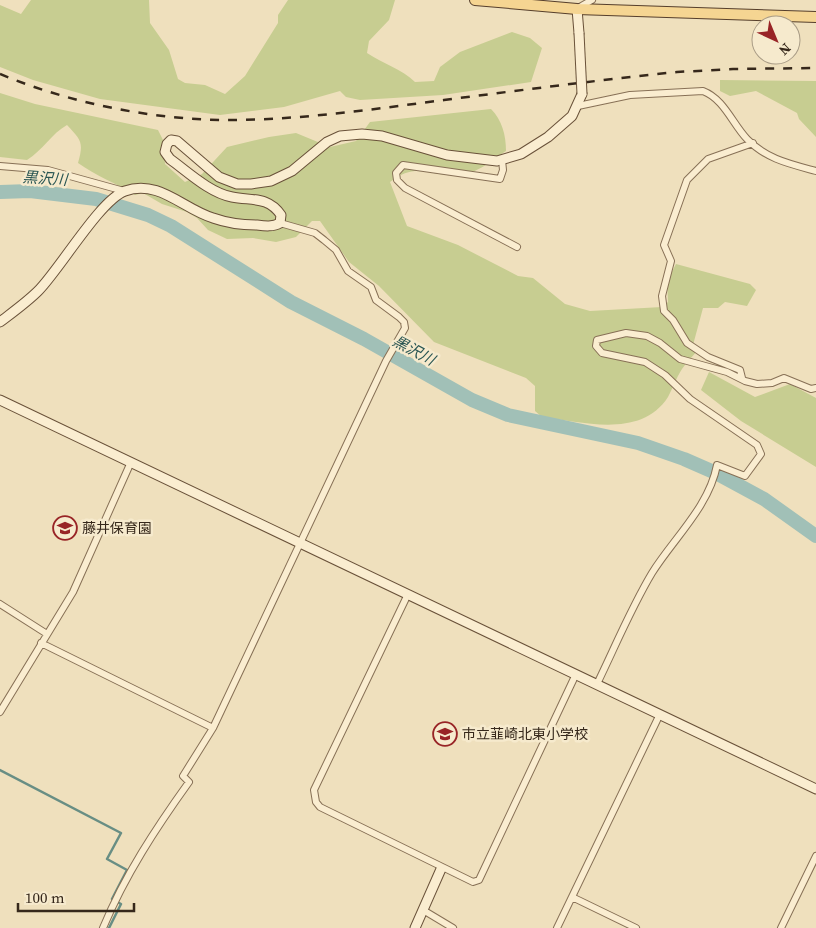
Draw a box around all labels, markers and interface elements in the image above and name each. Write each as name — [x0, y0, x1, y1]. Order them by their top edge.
north arrow — [751, 15, 801, 65]
text: N — [774, 39, 796, 60]
water label: 黒沢川 — [22, 166, 70, 190]
water label: 黒沢川 — [389, 330, 441, 371]
school or university icon: 藤井保育園 — [52, 515, 78, 541]
place label: 藤井保育園 — [82, 518, 152, 538]
school or university icon: 市立韮崎北東小学校 — [432, 721, 458, 747]
place label: 市立韮崎北東小学校 — [462, 724, 588, 744]
scale bar — [18, 880, 134, 912]
text: 100 m — [25, 887, 65, 908]

